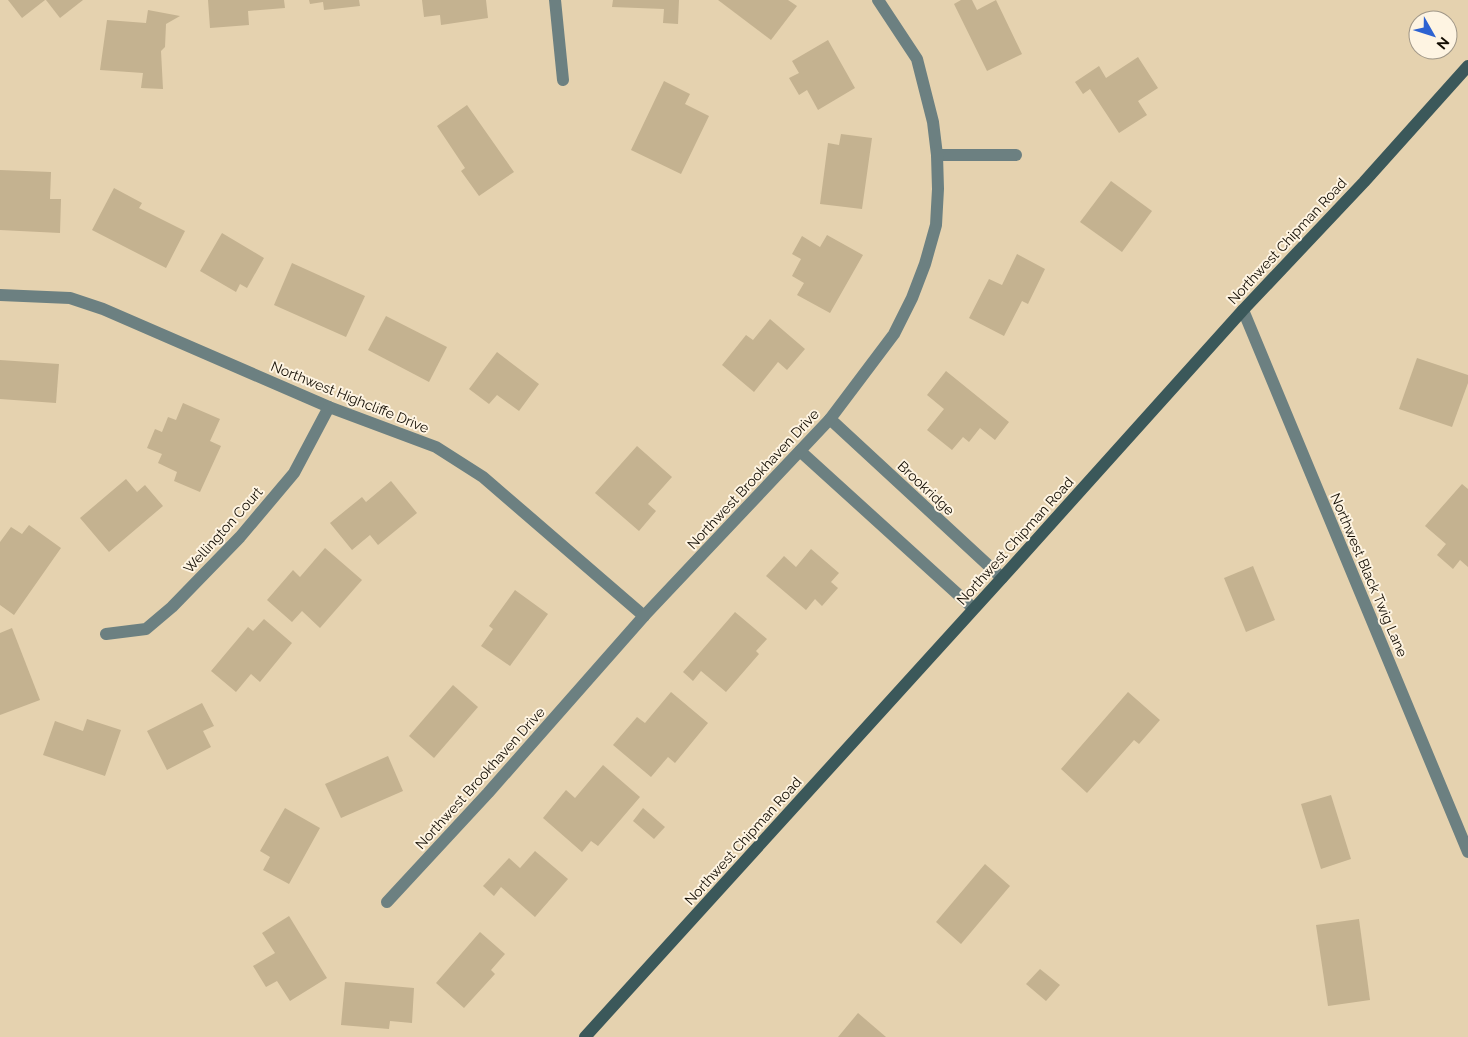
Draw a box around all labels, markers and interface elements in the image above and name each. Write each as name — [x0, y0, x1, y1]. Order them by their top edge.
north arrow — [1408, 10, 1458, 60]
text: N — [1434, 34, 1453, 52]
street label: Northwest Chipman Road — [1224, 175, 1350, 307]
street label: Northwest Highcliffe Drive — [269, 358, 431, 436]
street label: Northwest Brookhaven Drive — [684, 406, 822, 552]
street label: Brookridge — [894, 458, 958, 518]
street label: Northwest Chipman Road — [953, 474, 1077, 608]
street label: Wellington Court — [180, 484, 266, 576]
street label: Northwest Black Twig Lane — [1327, 491, 1411, 659]
street label: Northwest Brookhaven Drive — [412, 704, 548, 852]
street label: Northwest Chipman Road — [681, 774, 805, 908]

